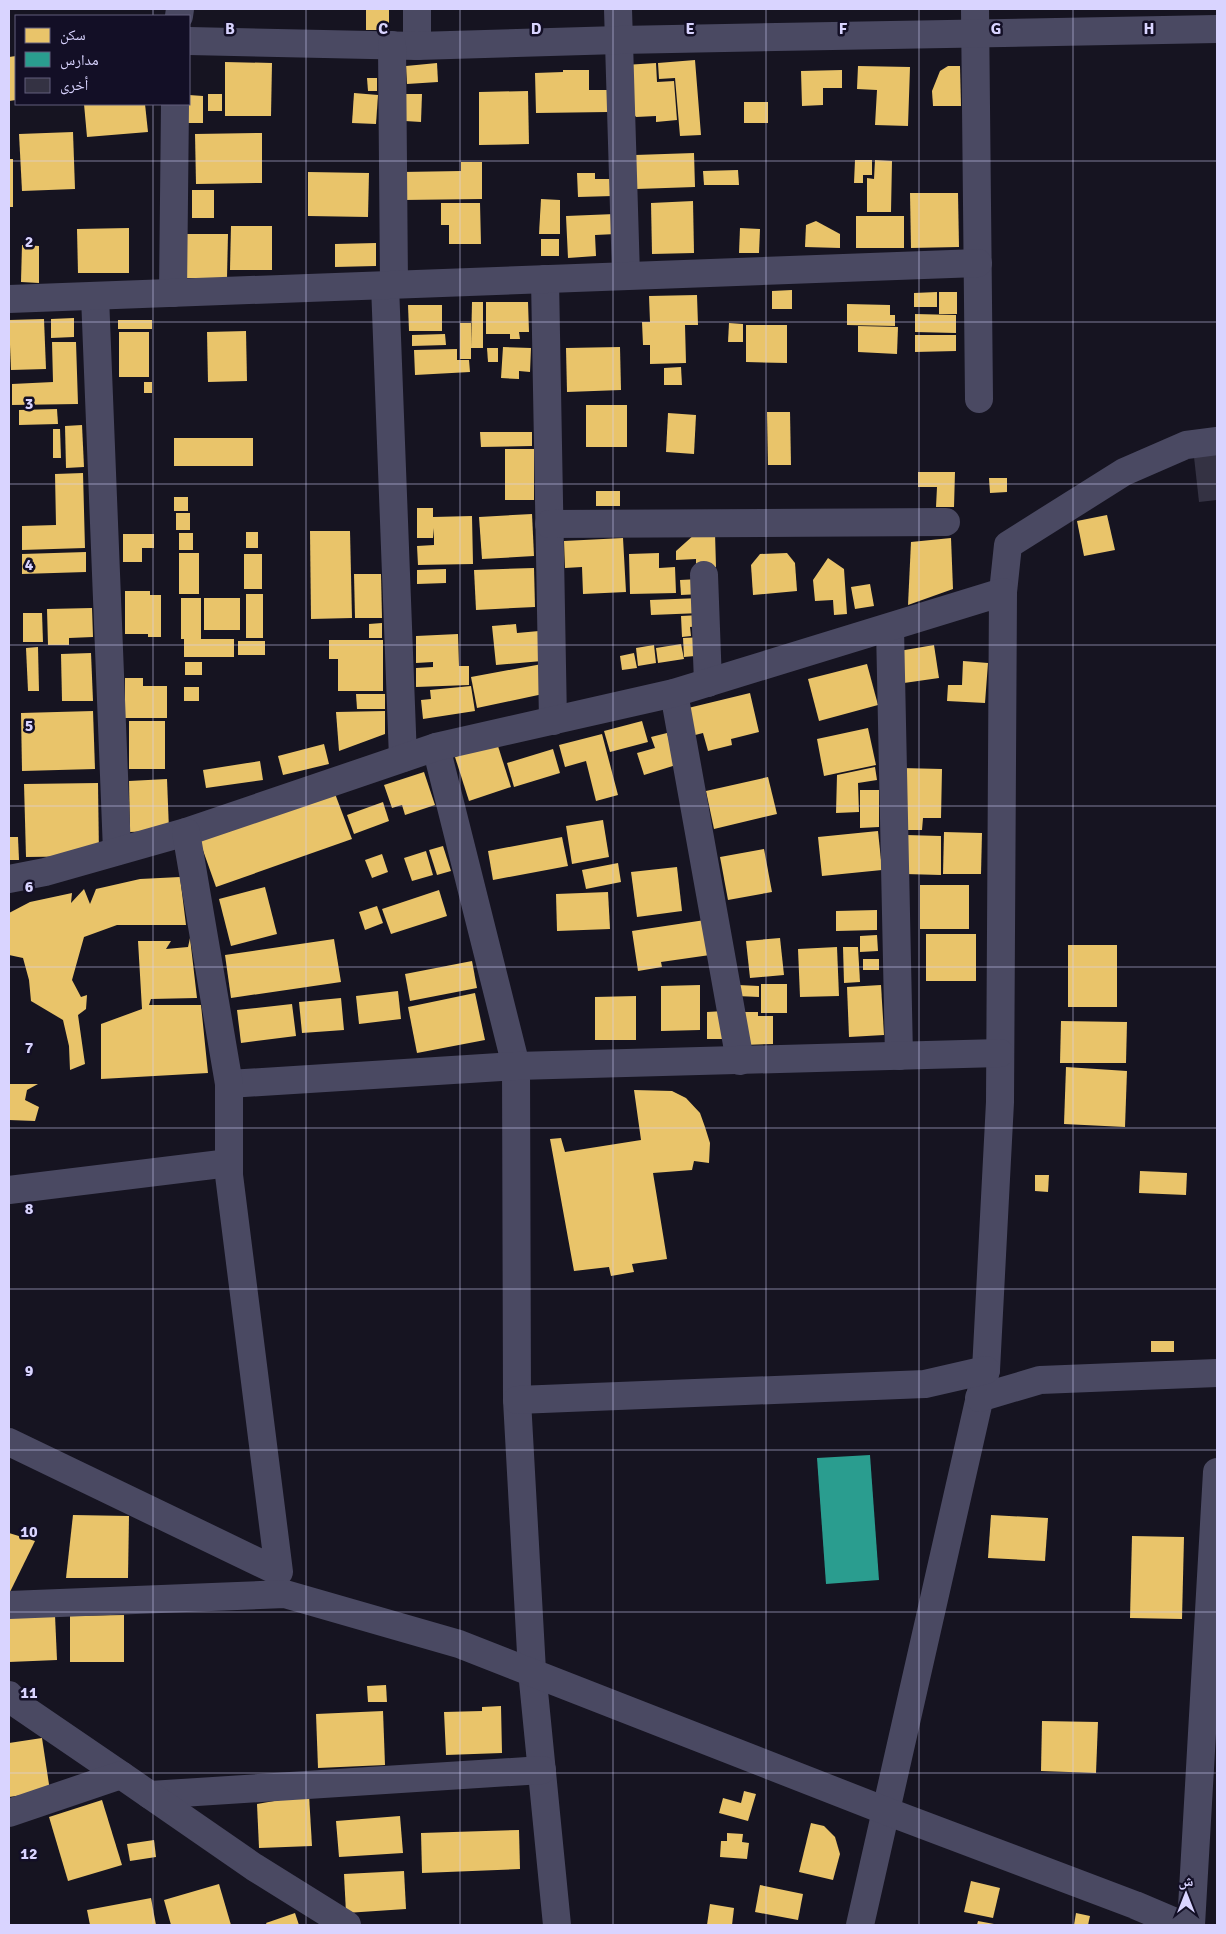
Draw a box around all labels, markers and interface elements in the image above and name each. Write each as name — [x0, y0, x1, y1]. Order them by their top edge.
legend — [15, 15, 190, 105]
text: B — [225, 19, 235, 39]
text: C — [378, 19, 388, 39]
text: D — [531, 19, 542, 39]
text: E — [685, 19, 695, 39]
text: F — [839, 19, 848, 39]
text: G — [991, 19, 1001, 39]
text: H — [1144, 19, 1154, 39]
text: سكن — [60, 26, 86, 45]
text: مدارس — [60, 51, 99, 70]
text: أخرى — [60, 76, 89, 95]
text: 2 — [25, 232, 33, 252]
text: 3 — [25, 394, 33, 414]
text: 4 — [25, 555, 34, 575]
text: 5 — [25, 716, 33, 736]
text: 6 — [25, 877, 34, 897]
text: 7 — [25, 1038, 34, 1058]
text: 8 — [25, 1199, 34, 1219]
text: 9 — [25, 1361, 34, 1381]
text: 10 — [20, 1522, 38, 1542]
text: 11 — [20, 1683, 38, 1703]
text: 12 — [20, 1844, 38, 1864]
north arrow — [1161, 1869, 1211, 1919]
text: ش — [1179, 1873, 1194, 1890]

